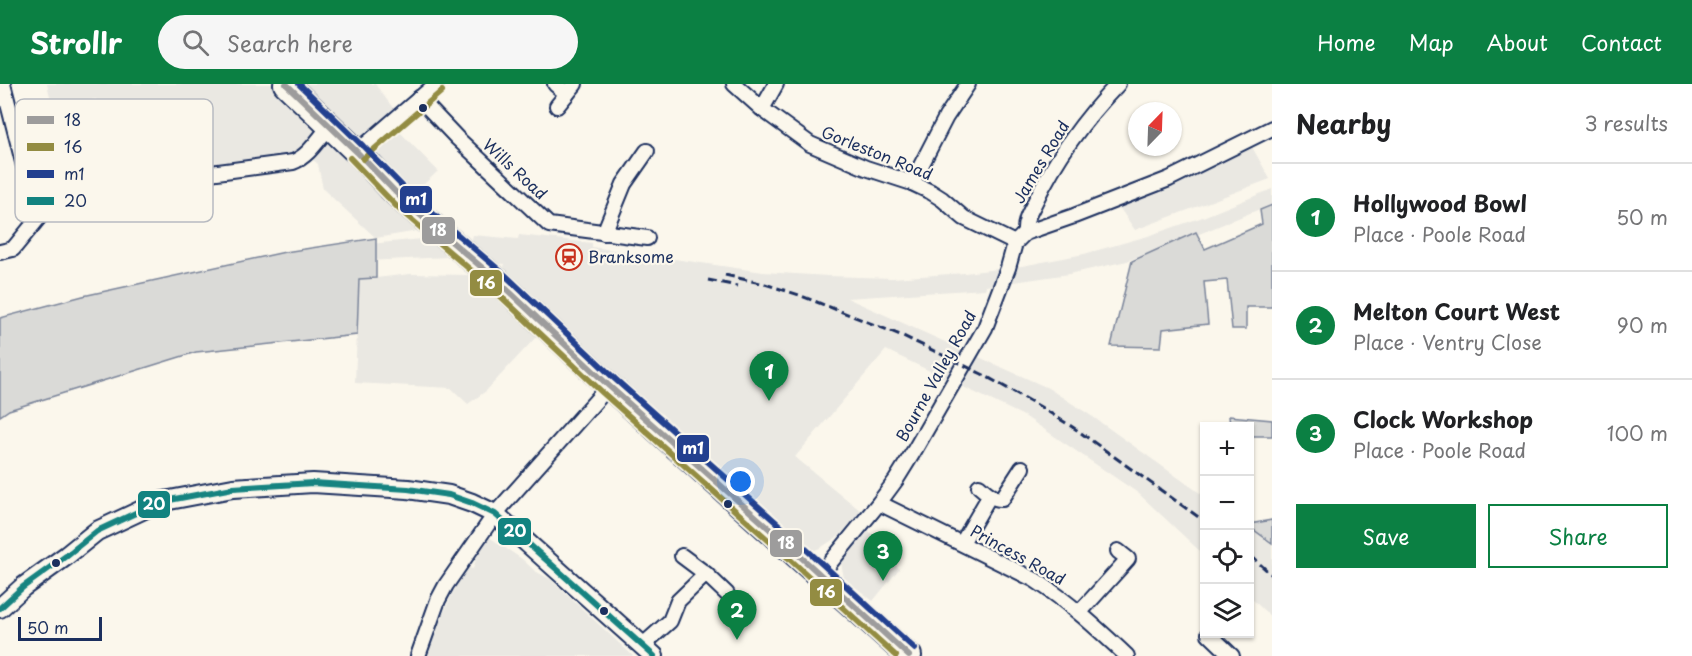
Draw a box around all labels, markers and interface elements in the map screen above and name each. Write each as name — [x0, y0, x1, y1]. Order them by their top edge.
search box — [158, 15, 578, 69]
text: Strollr — [30, 21, 122, 64]
icon: search — [179, 26, 212, 59]
text: Search here — [227, 26, 353, 59]
text: Home — [1317, 26, 1376, 58]
text: Map — [1409, 26, 1454, 58]
text: About — [1487, 26, 1548, 58]
text: Contact — [1581, 26, 1662, 58]
legend — [15, 99, 213, 222]
unlabelled marker — [417, 102, 429, 114]
north arrow — [1128, 102, 1182, 156]
text: Nearby — [1296, 104, 1391, 143]
text: 18 — [64, 107, 81, 131]
text: 3 results — [1585, 108, 1668, 138]
street label: James Road — [1006, 115, 1074, 208]
street label: Gorleston Road — [818, 119, 937, 185]
street label: Wills Road — [478, 132, 553, 205]
text: 16 — [64, 134, 82, 158]
text: m1 — [64, 161, 85, 185]
line badge: m1 — [399, 185, 433, 214]
text: m1 — [405, 186, 427, 210]
text: Hollywood Bowl — [1353, 186, 1527, 219]
text: 20 — [64, 188, 87, 212]
text: 1 — [1311, 202, 1320, 232]
text: 50 m — [1616, 202, 1668, 232]
line badge: 18 — [421, 216, 456, 245]
text: 18 — [429, 217, 447, 241]
text: Place · Poole Road — [1353, 219, 1526, 249]
station icon: Branksome — [554, 242, 584, 272]
place label: Branksome — [588, 244, 674, 268]
line badge: 16 — [469, 269, 503, 297]
text: 16 — [477, 270, 495, 294]
text: Melton Court West — [1353, 294, 1560, 327]
street label: Bourne Valley Road — [889, 306, 981, 445]
text: 2 — [1308, 310, 1323, 340]
text: 90 m — [1617, 310, 1668, 340]
text: Place · Ventry Close — [1353, 327, 1542, 357]
pin: 1 — [750, 352, 788, 401]
text: Clock Workshop — [1353, 402, 1533, 435]
text: 3 — [1309, 418, 1322, 448]
text: 100 m — [1607, 418, 1668, 448]
map controls — [1200, 422, 1254, 638]
button: + — [1200, 422, 1254, 476]
line badge: m1 — [676, 434, 710, 463]
text: m1 — [682, 435, 704, 459]
text: Place · Poole Road — [1353, 435, 1526, 465]
your location — [726, 467, 755, 496]
button: − — [1200, 476, 1254, 530]
line badge: 20 — [137, 490, 171, 519]
text: 20 — [143, 491, 166, 515]
unlabelled marker — [722, 498, 734, 510]
button: Save — [1296, 504, 1476, 568]
button: Share — [1488, 504, 1668, 568]
line badge: 20 — [497, 517, 532, 546]
text: 20 — [504, 518, 527, 542]
street label: Princess Road — [967, 518, 1070, 590]
line badge: 18 — [769, 529, 803, 558]
text: 18 — [777, 530, 795, 554]
button: locate — [1200, 530, 1254, 584]
pin: 3 — [864, 532, 902, 581]
unlabelled marker — [50, 557, 62, 569]
line badge: 16 — [809, 578, 843, 607]
text: 16 — [817, 579, 835, 603]
button: layers — [1200, 584, 1254, 638]
pin: 2 — [718, 590, 756, 640]
unlabelled marker — [598, 605, 610, 617]
scale bar — [18, 614, 102, 642]
text: 50 m — [27, 615, 68, 639]

